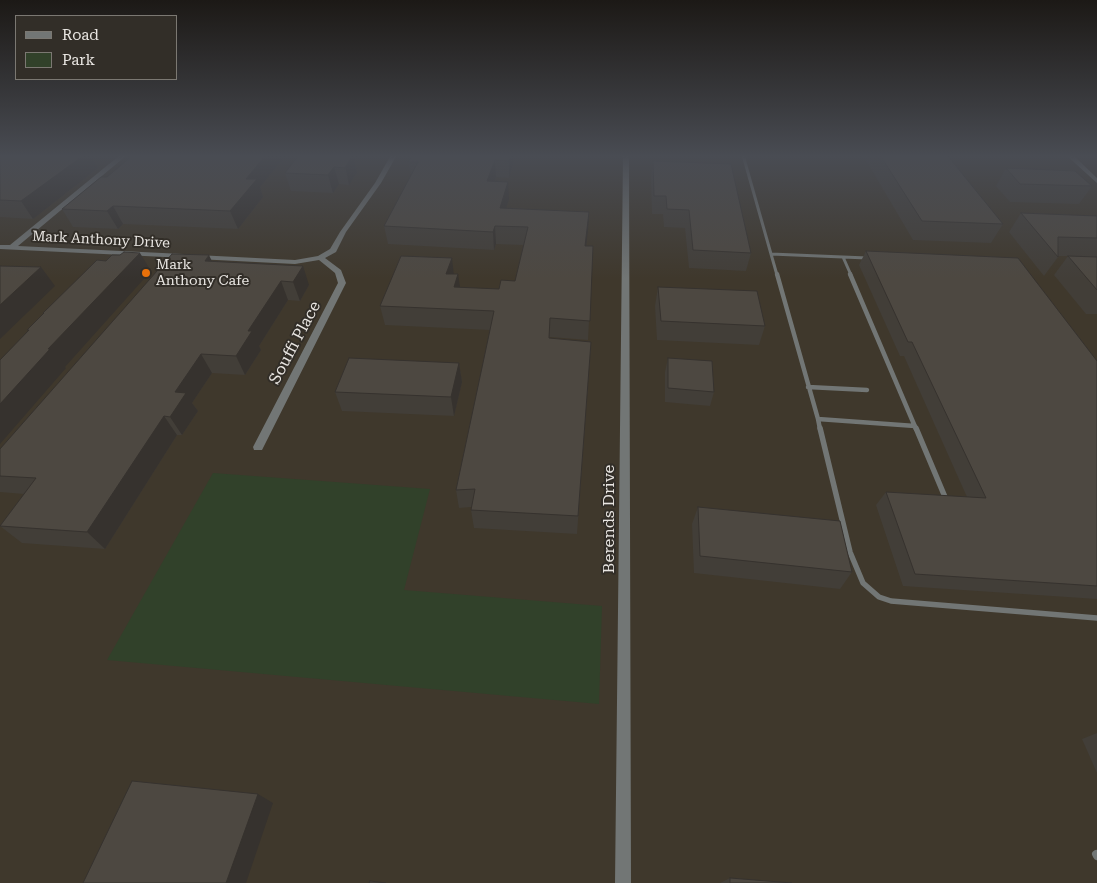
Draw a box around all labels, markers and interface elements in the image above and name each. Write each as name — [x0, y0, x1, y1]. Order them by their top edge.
legend — [15, 15, 178, 80]
text: Road — [62, 26, 99, 44]
text: Park — [62, 51, 95, 69]
street label: Mark Anthony Drive — [32, 228, 170, 252]
place label: Mark Anthony Cafe — [156, 257, 249, 290]
marker: Mark Anthony Cafe — [140, 267, 152, 279]
street label: Souffi Place — [265, 298, 325, 388]
street label: Berends Drive — [599, 465, 619, 573]

